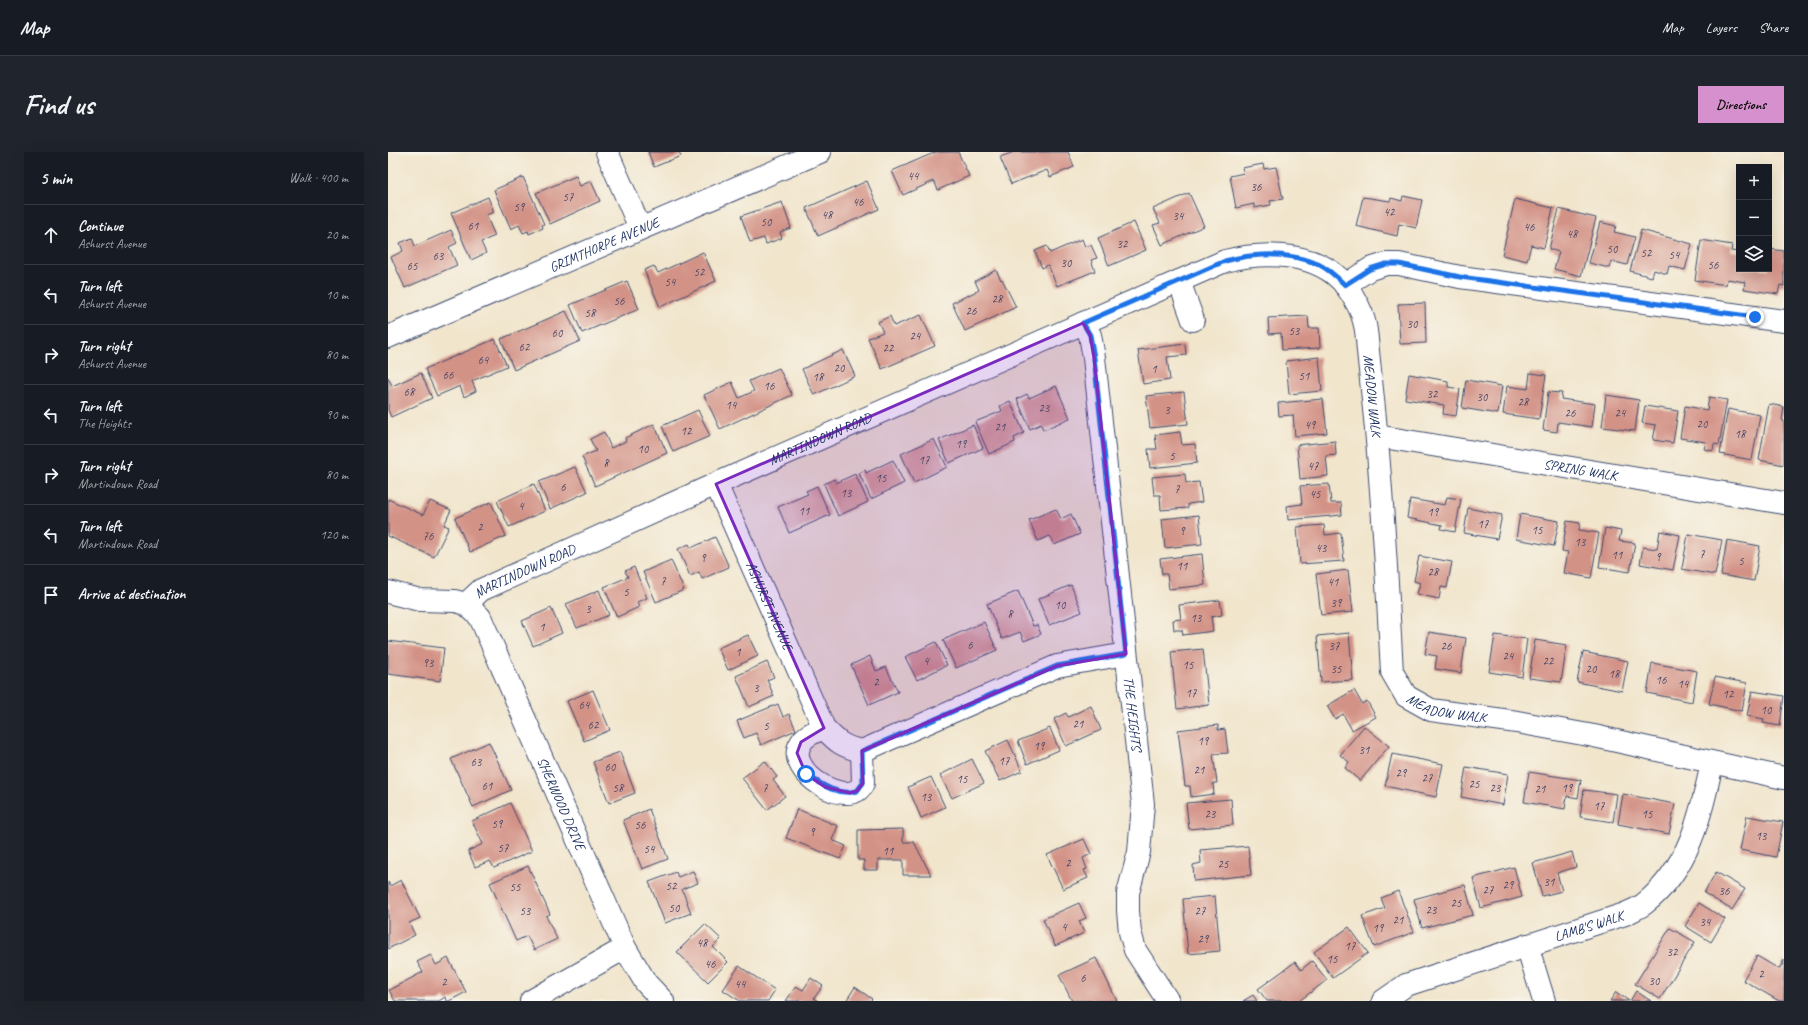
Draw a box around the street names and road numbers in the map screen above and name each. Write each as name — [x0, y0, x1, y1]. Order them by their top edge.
street label: GRIMTHORPE AVENUE — [547, 213, 663, 275]
street label: MEADOW WALK — [1360, 354, 1385, 439]
street label: MARTINDOWN ROAD — [766, 408, 876, 468]
street label: SPRING WALK — [1542, 455, 1621, 484]
street label: MARTINDOWN ROAD — [470, 539, 580, 601]
street label: ASHURST AVENUE — [743, 559, 798, 654]
street label: THE HEIGHTS — [1121, 676, 1146, 755]
street label: MEADOW WALK — [1404, 690, 1489, 726]
street label: SHERWOOD DRIVE — [534, 754, 590, 855]
street label: LAMB'S WALK — [1552, 906, 1628, 945]

